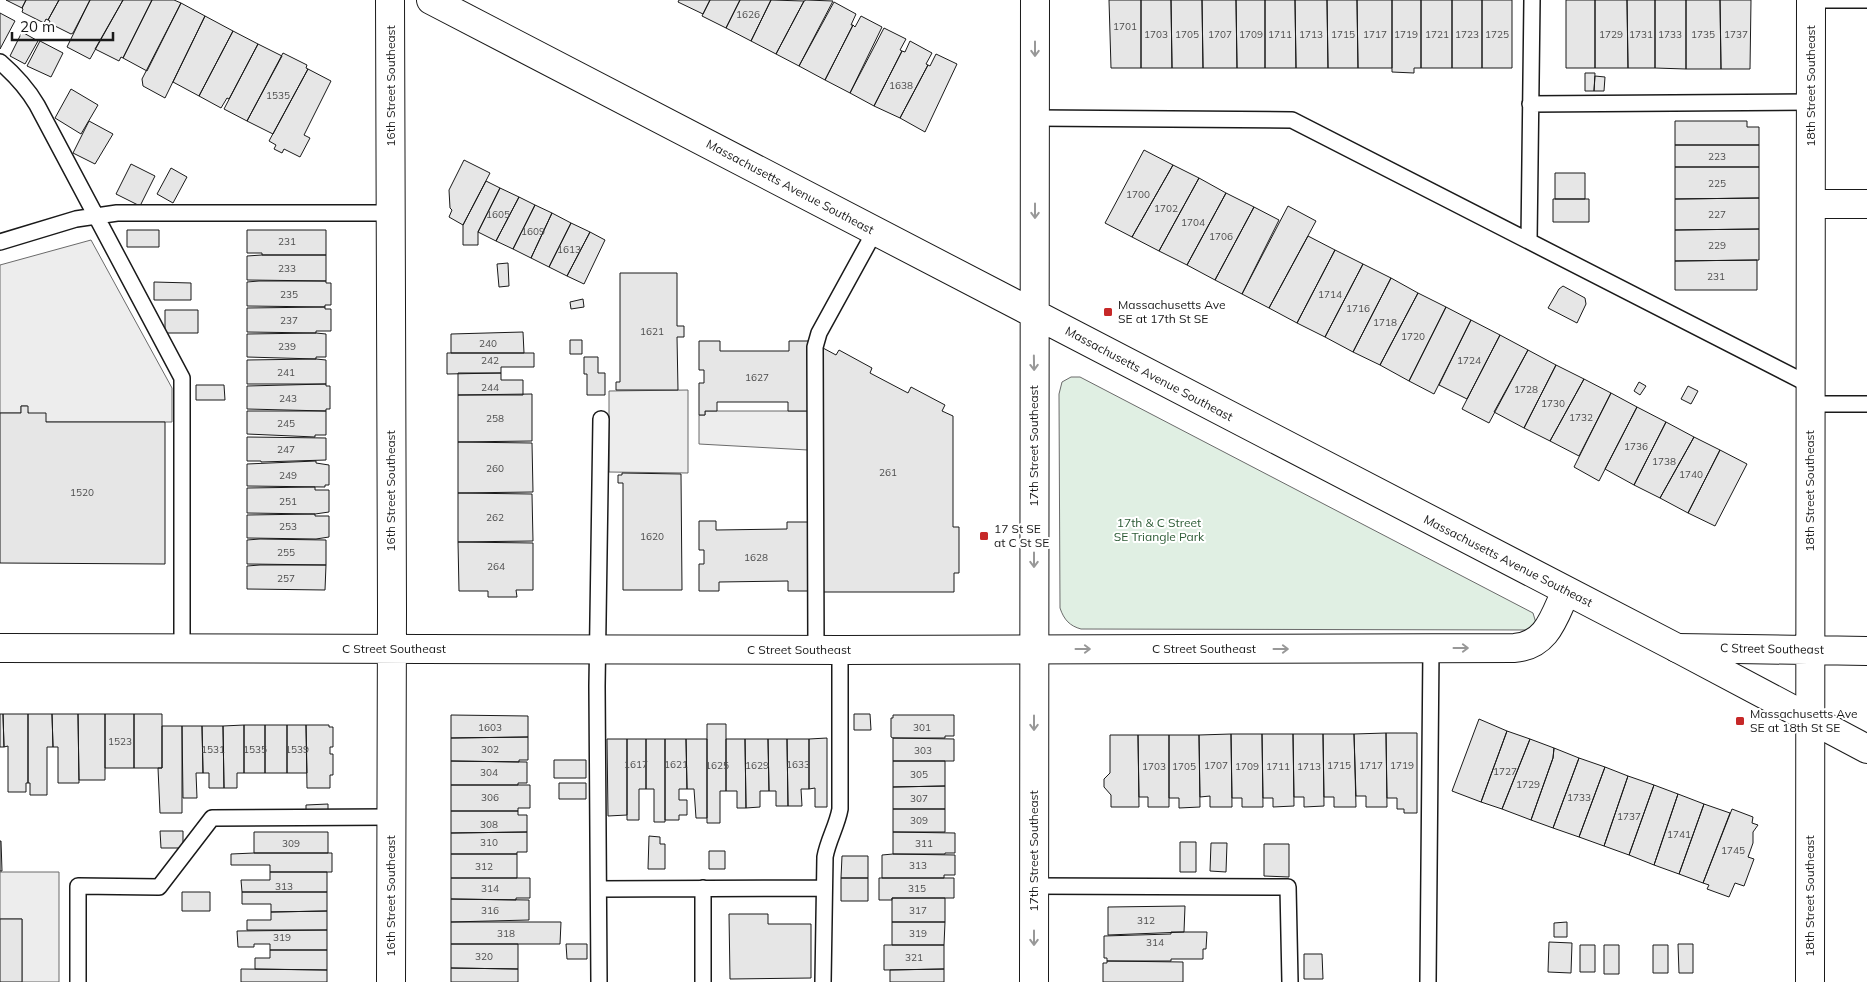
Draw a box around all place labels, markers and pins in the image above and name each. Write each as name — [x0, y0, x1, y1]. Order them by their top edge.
place label: Massachusetts Ave SE at 17th St SE — [1118, 297, 1226, 326]
marker: Massachusetts Ave SE at 17th St SE — [1102, 306, 1114, 318]
place label: 17 St SE at C St SE — [994, 521, 1049, 550]
marker: 17 St SE at C St SE — [978, 530, 990, 542]
place label: Massachusetts Ave SE at 18th St SE — [1750, 706, 1858, 735]
marker: Massachusetts Ave SE at 18th St SE — [1734, 715, 1746, 727]

